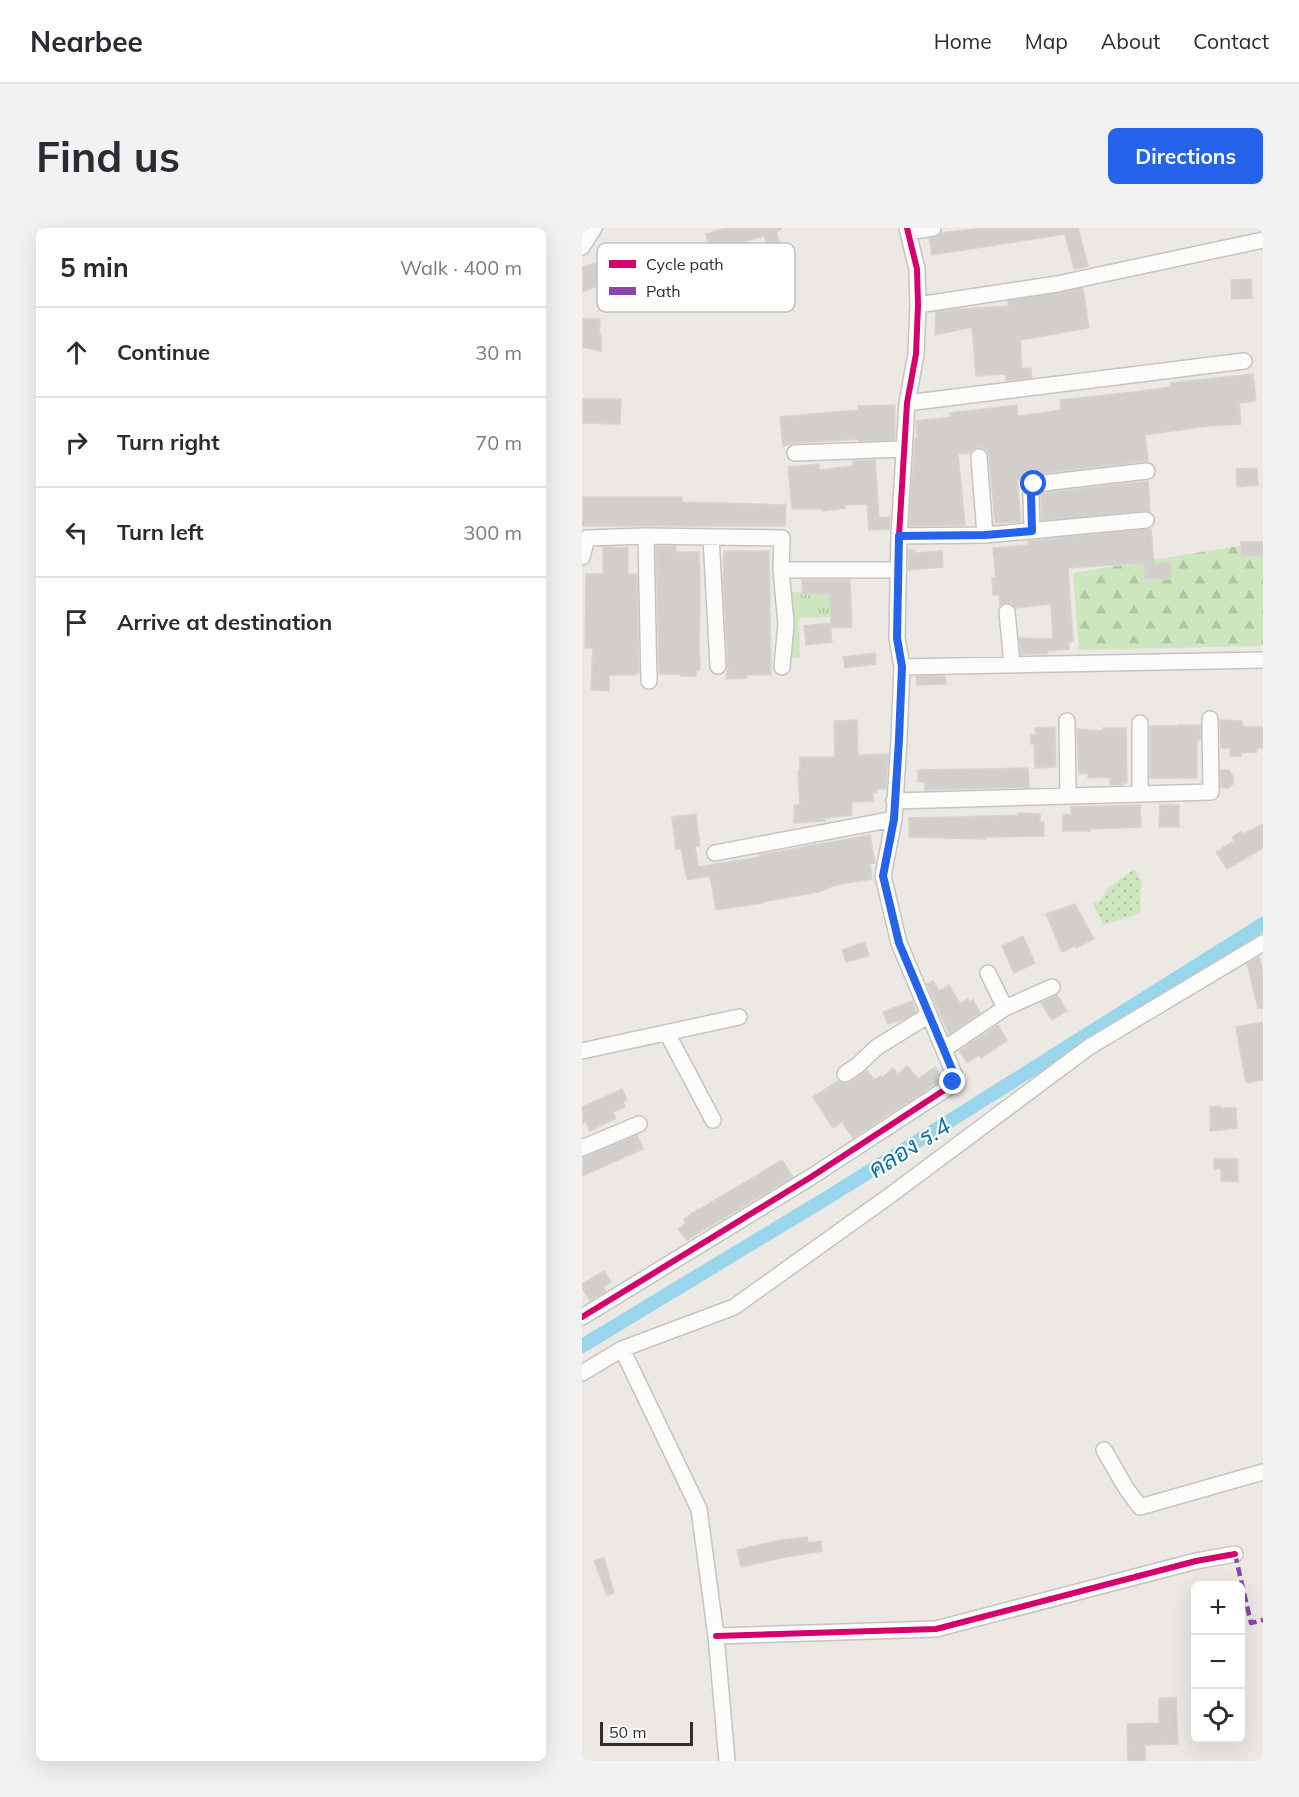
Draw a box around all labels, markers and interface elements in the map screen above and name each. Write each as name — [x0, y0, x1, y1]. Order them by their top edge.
text: Nearbee — [30, 24, 143, 59]
text: Home — [934, 28, 992, 54]
text: Map — [1025, 28, 1068, 54]
text: About — [1101, 28, 1160, 54]
text: Contact — [1193, 28, 1269, 54]
button: Directions — [1108, 128, 1263, 184]
text: Find us — [36, 130, 180, 183]
legend — [597, 243, 795, 312]
text: 5 min — [60, 251, 129, 284]
text: Cycle path — [646, 254, 724, 274]
text: Walk · 400 m — [400, 255, 522, 280]
text: Path — [646, 281, 681, 301]
icon: ahead — [60, 336, 93, 369]
text: Continue — [117, 338, 210, 366]
text: 30 m — [475, 340, 522, 365]
icon: right — [60, 426, 93, 459]
text: Turn right — [117, 428, 220, 456]
text: 70 m — [475, 430, 522, 455]
route start — [1020, 470, 1046, 496]
icon: left — [60, 516, 93, 549]
text: Turn left — [117, 518, 204, 546]
text: 300 m — [463, 520, 522, 545]
icon: arrive — [60, 606, 93, 639]
text: Arrive at destination — [117, 608, 332, 636]
route end — [939, 1068, 965, 1094]
water label: คลอง ร.4 — [862, 1110, 956, 1184]
map controls — [1191, 1581, 1245, 1743]
button: + — [1191, 1581, 1245, 1635]
button: − — [1191, 1635, 1245, 1689]
button: locate — [1191, 1689, 1245, 1743]
scale bar — [600, 1719, 693, 1746]
text: 50 m — [609, 1722, 646, 1742]

